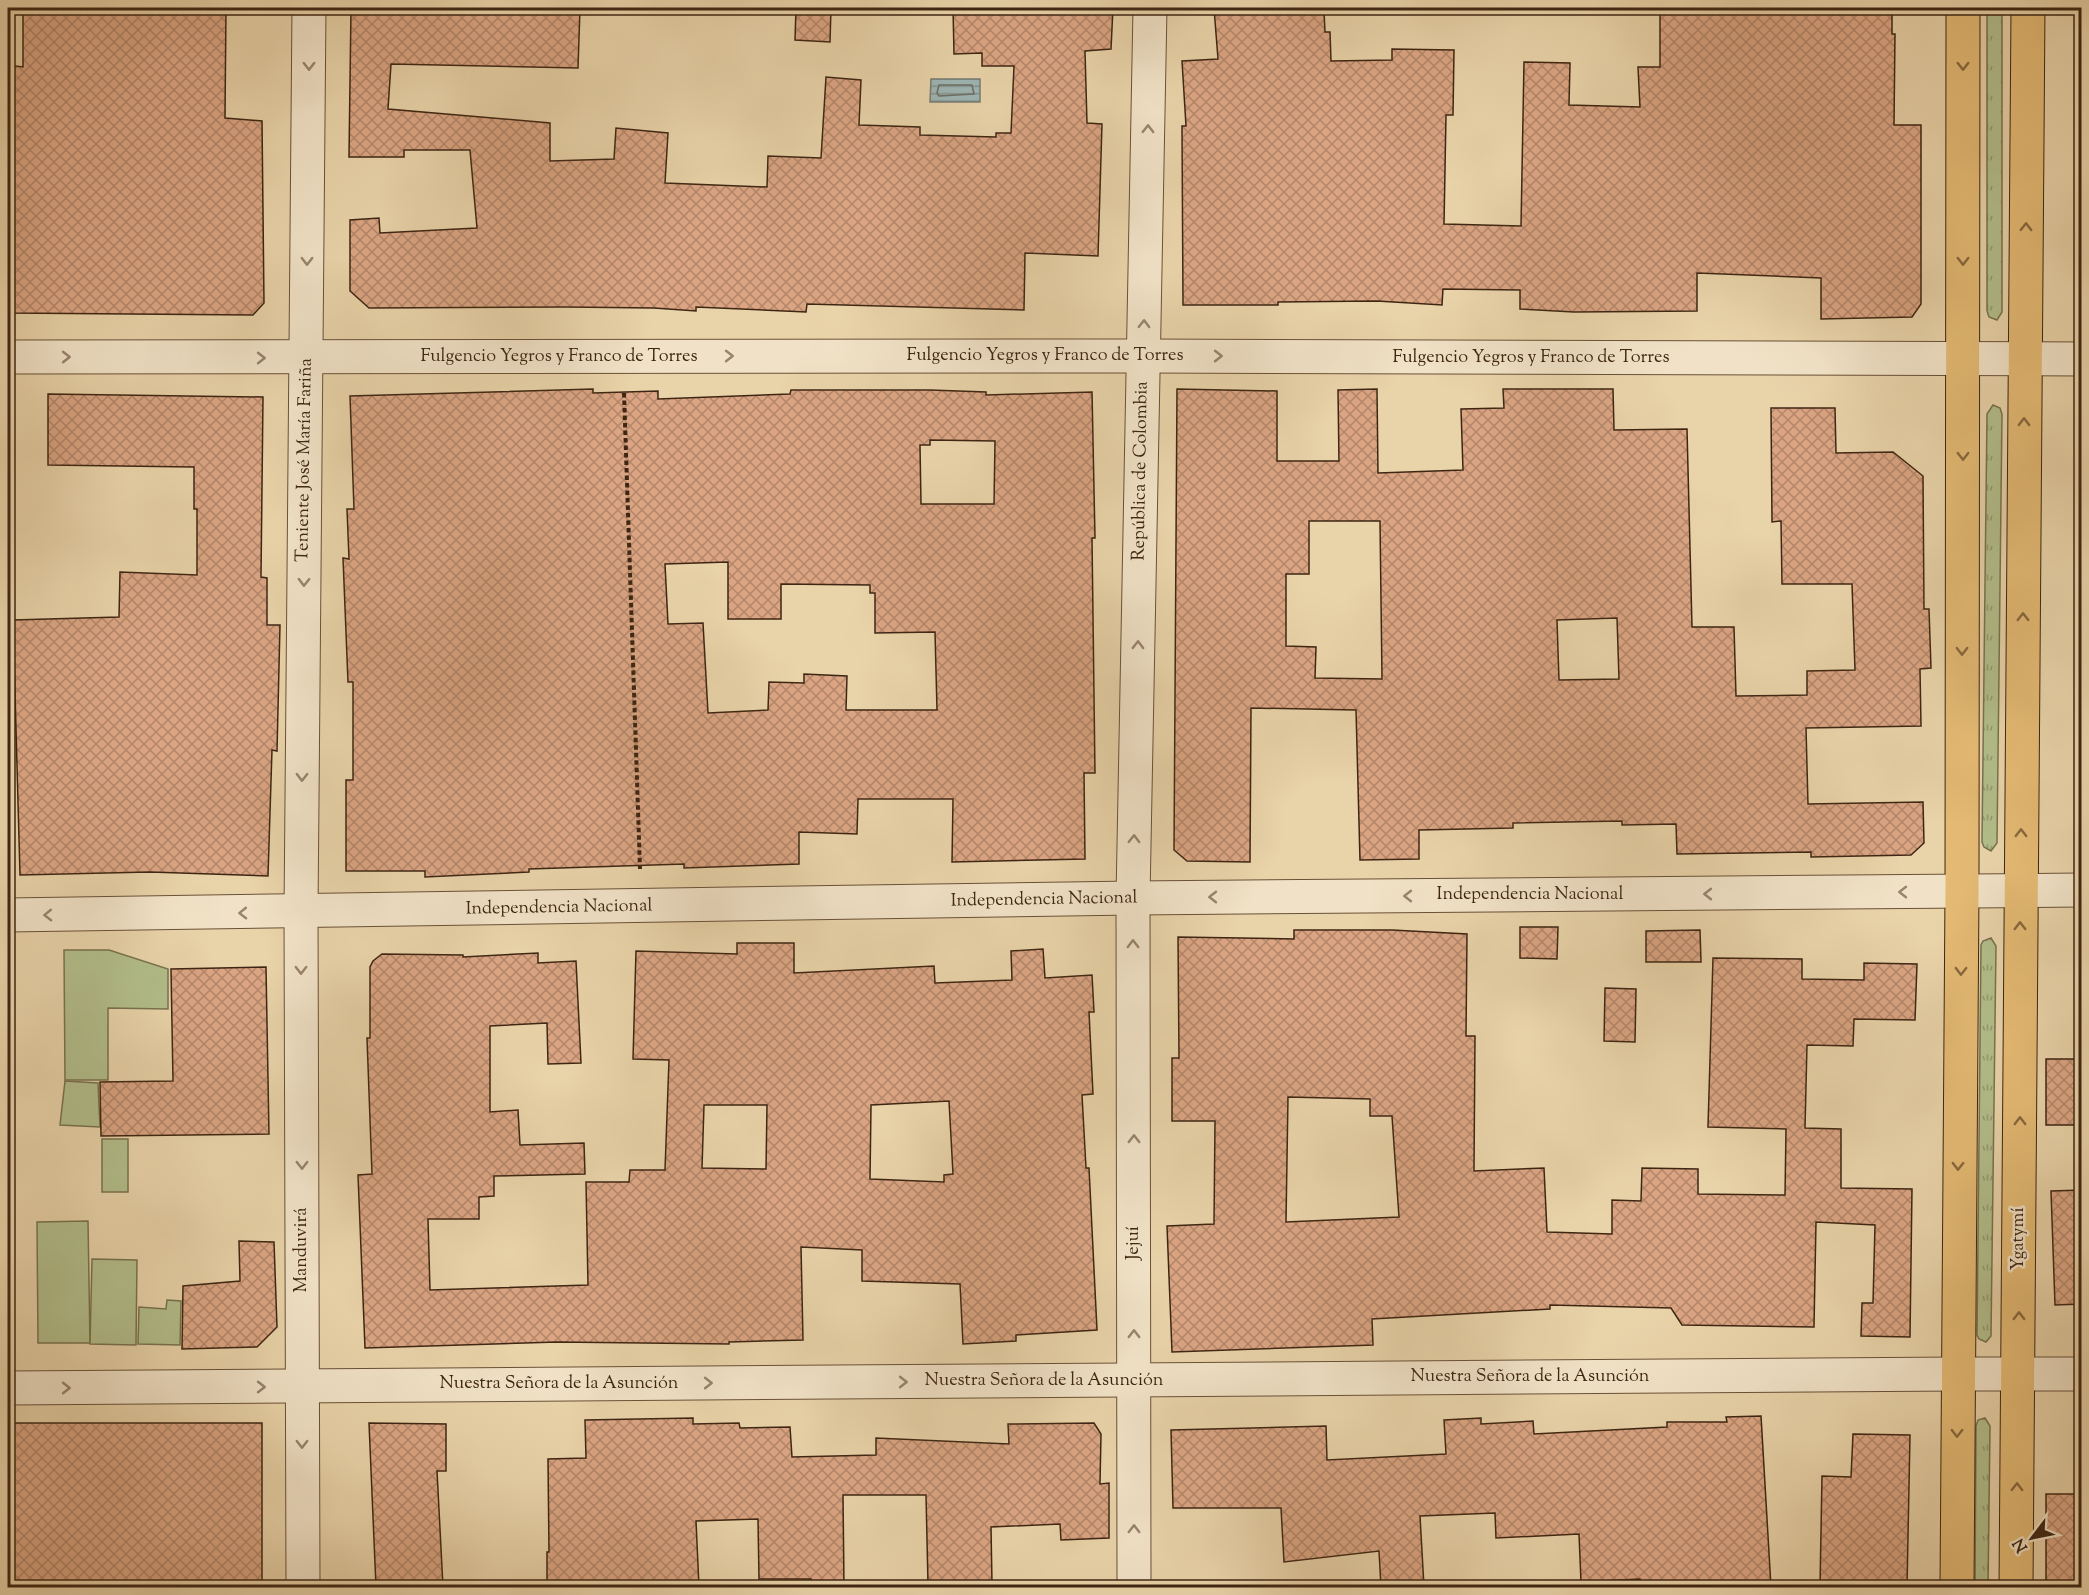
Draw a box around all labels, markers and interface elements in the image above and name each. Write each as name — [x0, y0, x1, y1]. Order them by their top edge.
one-way arrow — [303, 61, 315, 70]
one-way arrow — [1957, 61, 1969, 70]
one-way arrow — [1142, 124, 1154, 133]
one-way arrow — [2020, 222, 2032, 231]
one-way arrow — [301, 256, 313, 265]
one-way arrow — [1957, 256, 1969, 265]
one-way arrow — [1138, 319, 1150, 328]
street label: Fulgencio Yegros y Franco de Torres — [907, 343, 1183, 369]
street label: Fulgencio Yegros y Franco de Torres — [421, 344, 697, 370]
street label: Fulgencio Yegros y Franco de Torres — [1393, 345, 1669, 371]
one-way arrow — [724, 350, 733, 363]
one-way arrow — [1213, 350, 1222, 362]
one-way arrow — [61, 351, 70, 363]
one-way arrow — [256, 352, 265, 364]
street label: Teniente José María Fariña — [290, 358, 320, 562]
street label: República de Colombia — [1126, 381, 1156, 561]
one-way arrow — [2018, 417, 2030, 426]
one-way arrow — [1956, 451, 1969, 460]
one-way arrow — [298, 577, 310, 586]
one-way arrow — [2017, 612, 2029, 621]
one-way arrow — [1132, 640, 1144, 649]
one-way arrow — [1956, 646, 1968, 655]
one-way arrow — [296, 772, 309, 781]
one-way arrow — [2015, 828, 2027, 837]
one-way arrow — [1128, 835, 1141, 844]
street label: Independencia Nacional — [1437, 882, 1623, 908]
street label: Independencia Nacional — [950, 885, 1138, 915]
one-way arrow — [1899, 886, 1908, 898]
one-way arrow — [1704, 888, 1713, 900]
one-way arrow — [1404, 890, 1413, 902]
one-way arrow — [1209, 891, 1218, 903]
street label: Independencia Nacional — [465, 893, 653, 923]
one-way arrow — [238, 906, 247, 919]
one-way arrow — [43, 909, 52, 921]
one-way arrow — [2014, 921, 2026, 930]
one-way arrow — [1127, 940, 1139, 949]
one-way arrow — [295, 966, 307, 975]
one-way arrow — [1955, 967, 1967, 976]
one-way arrow — [2014, 1116, 2026, 1125]
one-way arrow — [1128, 1135, 1140, 1144]
one-way arrow — [296, 1161, 308, 1170]
one-way arrow — [1952, 1162, 1965, 1171]
street label: Manduvirá — [289, 1207, 315, 1293]
street label: Ygatymí — [2006, 1207, 2032, 1271]
street label: Jejuí — [1121, 1226, 1147, 1261]
one-way arrow — [2013, 1311, 2025, 1320]
one-way arrow — [1128, 1330, 1140, 1339]
street label: Nuestra Señora de la Asunción — [1411, 1364, 1650, 1390]
street label: Nuestra Señora de la Asunción — [925, 1368, 1164, 1394]
street label: Nuestra Señora de la Asunción — [440, 1371, 679, 1397]
one-way arrow — [898, 1376, 907, 1388]
one-way arrow — [703, 1377, 712, 1389]
one-way arrow — [256, 1380, 265, 1393]
one-way arrow — [61, 1382, 70, 1394]
one-way arrow — [1951, 1428, 1963, 1437]
one-way arrow — [296, 1440, 308, 1449]
one-way arrow — [2011, 1483, 2023, 1492]
north arrow — [2002, 1508, 2062, 1568]
one-way arrow — [1128, 1525, 1140, 1534]
text: N — [2008, 1533, 2035, 1556]

